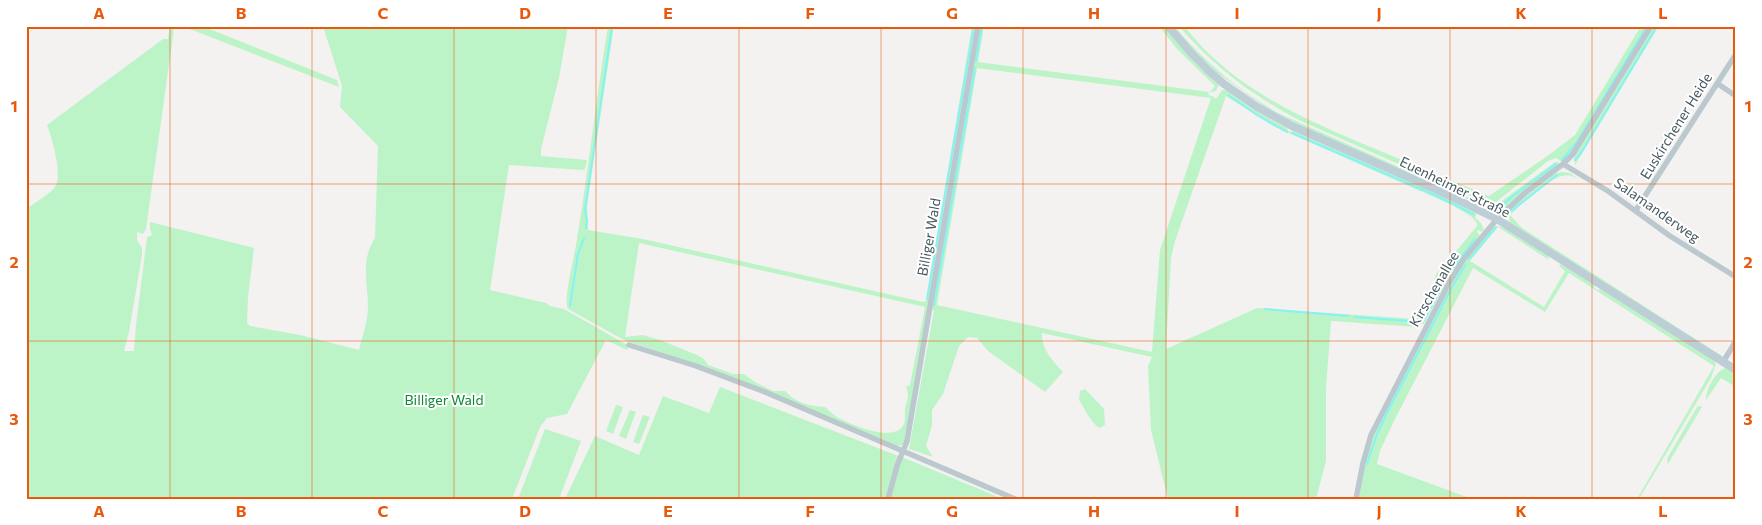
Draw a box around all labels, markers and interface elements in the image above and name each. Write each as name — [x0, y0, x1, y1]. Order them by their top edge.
text: A — [93, 3, 105, 22]
text: B — [236, 3, 247, 22]
text: C — [378, 3, 389, 22]
text: D — [519, 3, 531, 22]
text: E — [663, 3, 673, 22]
text: F — [805, 3, 815, 22]
text: G — [946, 3, 958, 22]
text: H — [1088, 3, 1100, 22]
text: I — [1234, 3, 1240, 22]
text: J — [1376, 3, 1382, 22]
text: K — [1515, 3, 1527, 22]
text: L — [1658, 3, 1668, 22]
street label: Euskirchener Heide — [1636, 69, 1715, 182]
text: 1 — [10, 96, 18, 115]
text: 1 — [1744, 96, 1752, 115]
street label: Euenheimer Straße — [1397, 152, 1513, 221]
street label: Salamanderweg — [1611, 174, 1704, 246]
street label: Billiger Wald — [913, 197, 944, 277]
street label: Kirschenallee — [1405, 248, 1462, 329]
text: 2 — [9, 252, 19, 271]
text: 2 — [1743, 252, 1753, 271]
park label: Billiger Wald — [405, 391, 483, 408]
text: 3 — [9, 409, 19, 428]
text: 3 — [1743, 409, 1753, 428]
text: A — [93, 501, 105, 520]
text: B — [236, 501, 247, 520]
text: C — [378, 501, 389, 520]
text: D — [519, 501, 531, 520]
text: E — [663, 501, 673, 520]
text: F — [805, 501, 815, 520]
text: G — [946, 501, 958, 520]
text: H — [1088, 501, 1100, 520]
text: I — [1234, 501, 1240, 520]
text: J — [1376, 501, 1382, 520]
text: K — [1515, 501, 1527, 520]
text: L — [1658, 501, 1668, 520]

